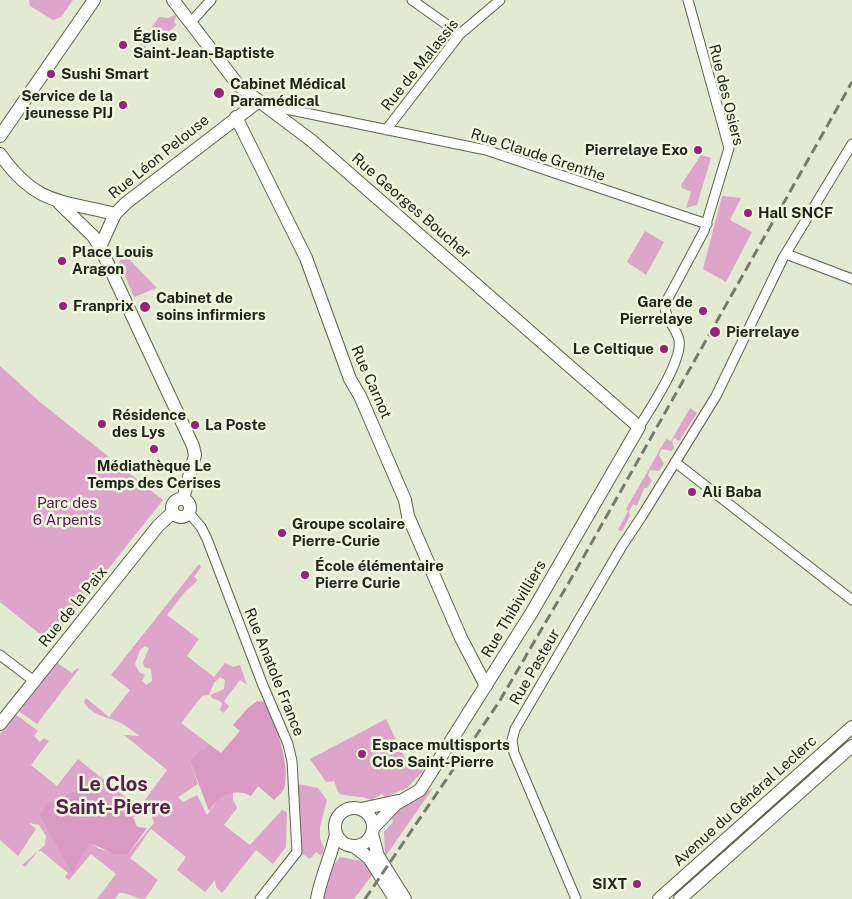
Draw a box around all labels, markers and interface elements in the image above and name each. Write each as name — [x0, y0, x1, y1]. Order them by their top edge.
street label: Rue de Malassis — [378, 16, 462, 114]
place label: Église Saint-Jean-Baptiste — [133, 27, 274, 62]
marker: Église Saint-Jean-Baptiste — [117, 39, 129, 51]
street label: Rue des Osiers — [705, 43, 747, 147]
place label: Sushi Smart — [61, 65, 149, 83]
marker: Sushi Smart — [45, 68, 57, 80]
place label: Cabinet Médical Paramédical — [230, 75, 346, 110]
marker: Cabinet Médical Paramédical — [212, 86, 226, 100]
place label: Service de la jeunesse PIJ — [21, 87, 113, 122]
marker: Service de la jeunesse PIJ — [117, 99, 129, 111]
street label: Rue Léon Pelouse — [105, 111, 213, 203]
street label: Rue Claude Grenthe — [468, 125, 608, 185]
place label: Pierrelaye Exo — [585, 141, 688, 159]
marker: Pierrelaye Exo — [692, 144, 704, 156]
street label: Rue Georges Boucher — [348, 149, 474, 263]
place label: Hall SNCF — [758, 204, 833, 222]
marker: Hall SNCF — [742, 207, 754, 219]
place label: Place Louis Aragon — [72, 243, 153, 278]
marker: Place Louis Aragon — [56, 255, 68, 267]
place label: Cabinet de soins infirmiers — [156, 289, 266, 324]
place label: Gare de Pierrelaye — [620, 293, 693, 328]
place label: Franprix — [73, 297, 134, 315]
marker: Franprix — [57, 300, 69, 312]
marker: Cabinet de soins infirmiers — [138, 300, 152, 314]
marker: Gare de Pierrelaye — [697, 305, 709, 317]
place label: Pierrelaye — [726, 323, 799, 341]
marker: Pierrelaye — [708, 325, 722, 339]
place label: Le Celtique — [573, 340, 654, 358]
street label: Rue Carnot — [347, 343, 395, 421]
marker: Le Celtique — [658, 343, 670, 355]
place label: Résidence des Lys — [112, 406, 186, 441]
place label: La Poste — [205, 416, 266, 434]
marker: Résidence des Lys — [96, 418, 108, 430]
marker: La Poste — [189, 419, 201, 431]
marker: Médiathèque Le Temps des Cerises — [148, 443, 160, 455]
place label: Médiathèque Le Temps des Cerises — [87, 457, 221, 492]
place label: Ali Baba — [702, 483, 761, 501]
marker: Ali Baba — [686, 486, 698, 498]
park label: Parc des 6 Arpents — [33, 494, 101, 529]
place label: Groupe scolaire Pierre-Curie — [292, 515, 405, 550]
marker: Groupe scolaire Pierre-Curie — [276, 527, 288, 539]
place label: École élémentaire Pierre Curie — [315, 557, 444, 592]
street label: Rue Thibivilliers — [478, 557, 550, 661]
street label: Rue de la Paix — [35, 563, 111, 651]
marker: École élémentaire Pierre Curie — [299, 569, 311, 581]
street label: Rue Anatole France — [240, 605, 308, 739]
street label: Rue Pasteur — [506, 626, 564, 708]
street label: Avenue du Général Leclerc — [670, 732, 820, 870]
place label: Espace multisports Clos Saint-Pierre — [372, 736, 510, 771]
marker: Espace multisports Clos Saint-Pierre — [356, 748, 368, 760]
district label: Le Clos Saint-Pierre — [55, 773, 171, 820]
place label: SIXT — [592, 875, 627, 893]
marker: SIXT — [631, 878, 643, 890]

